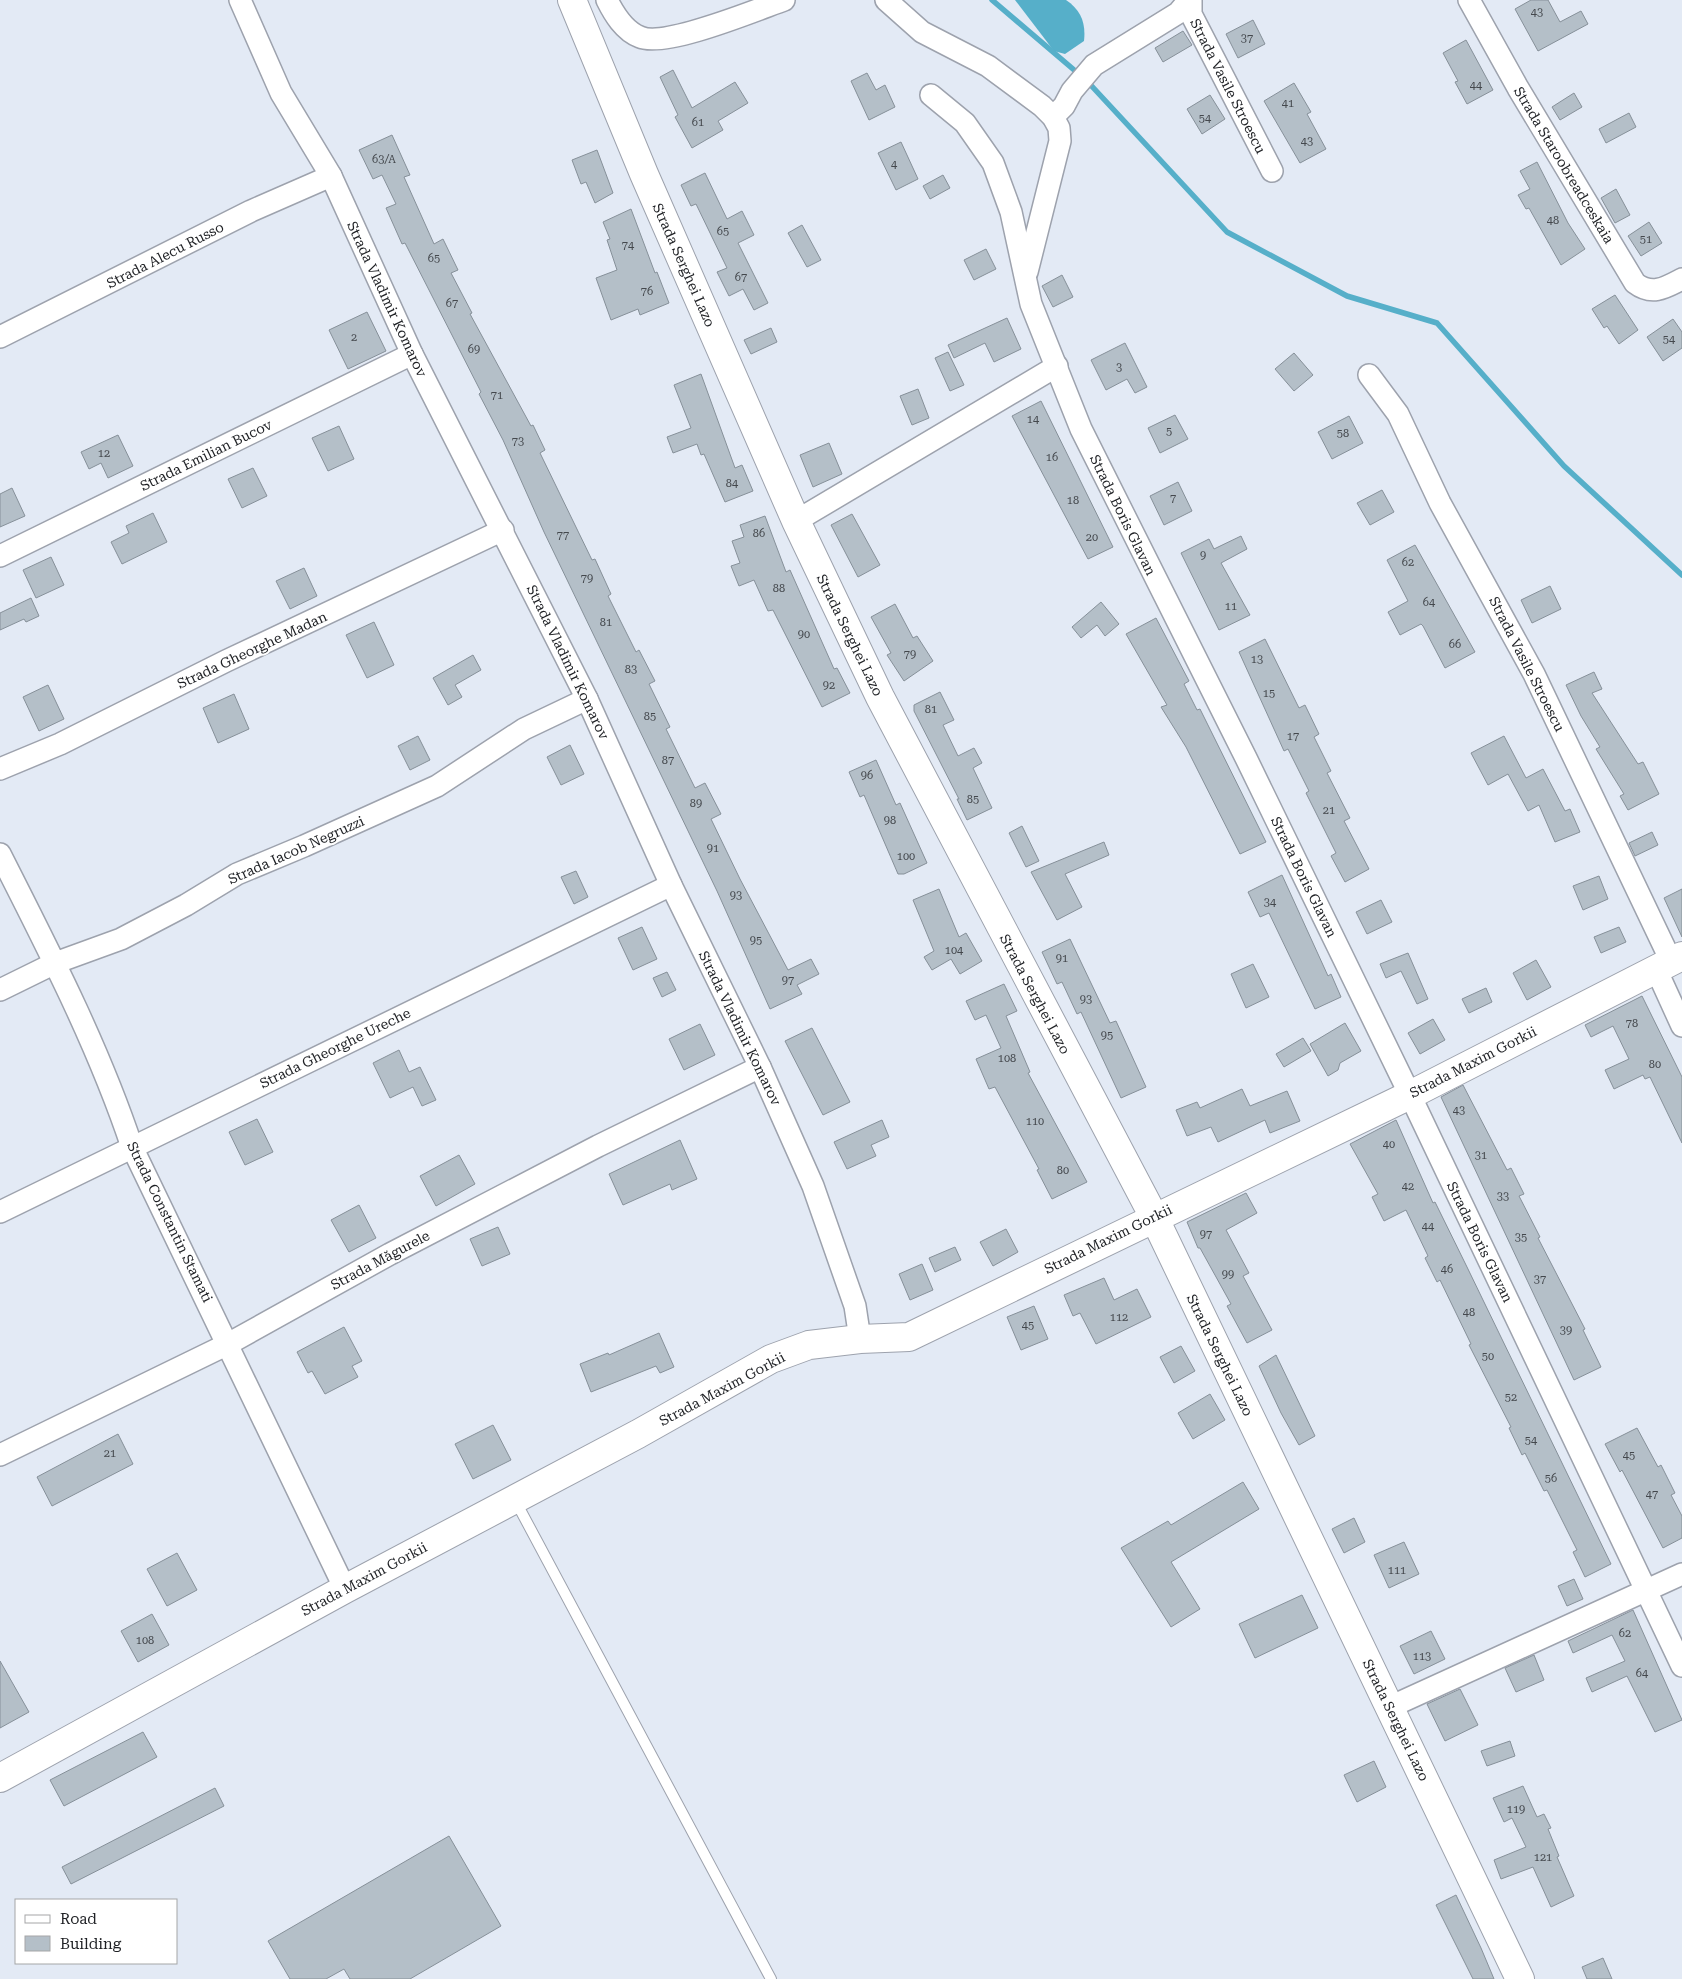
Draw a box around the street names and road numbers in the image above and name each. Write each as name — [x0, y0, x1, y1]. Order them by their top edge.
street label: Strada Vasile Stroescu — [1187, 16, 1269, 156]
street label: Strada Staroobreadceskaia — [1511, 84, 1617, 247]
street label: Strada Serghei Lazo — [650, 201, 718, 329]
street label: Strada Alecu Russo — [104, 219, 226, 291]
street label: Strada Vladimir Komarov — [344, 219, 430, 380]
street label: Strada Emilian Bucov — [138, 416, 275, 494]
street label: Strada Boris Glavan — [1087, 452, 1159, 578]
street label: Strada Serghei Lazo — [814, 572, 886, 698]
street label: Strada Vladimir Komarov — [524, 582, 613, 743]
street label: Strada Vasile Stroescu — [1486, 594, 1568, 734]
street label: Strada Gheorghe Madan — [175, 608, 329, 692]
street label: Strada Iacob Negruzzi — [225, 812, 367, 887]
street label: Strada Boris Glavan — [1268, 814, 1340, 940]
street label: Strada Serghei Lazo — [997, 931, 1073, 1057]
street label: Strada Vladimir Komarov — [696, 948, 785, 1109]
street label: Strada Gheorghe Ureche — [257, 1004, 413, 1092]
street label: Strada Maxim Gorkii — [1407, 1023, 1540, 1101]
street label: Strada Constantin Stamati — [124, 1139, 216, 1305]
street label: Strada Boris Glavan — [1444, 1179, 1516, 1305]
street label: Strada Maxim Gorkii — [1041, 1201, 1175, 1277]
street label: Strada Măgurele — [328, 1227, 432, 1293]
street label: Strada Serghei Lazo — [1184, 1292, 1256, 1418]
street label: Strada Maxim Gorkii — [656, 1349, 788, 1429]
street label: Strada Maxim Gorkii — [298, 1539, 430, 1619]
street label: Strada Serghei Lazo — [1360, 1657, 1432, 1783]

